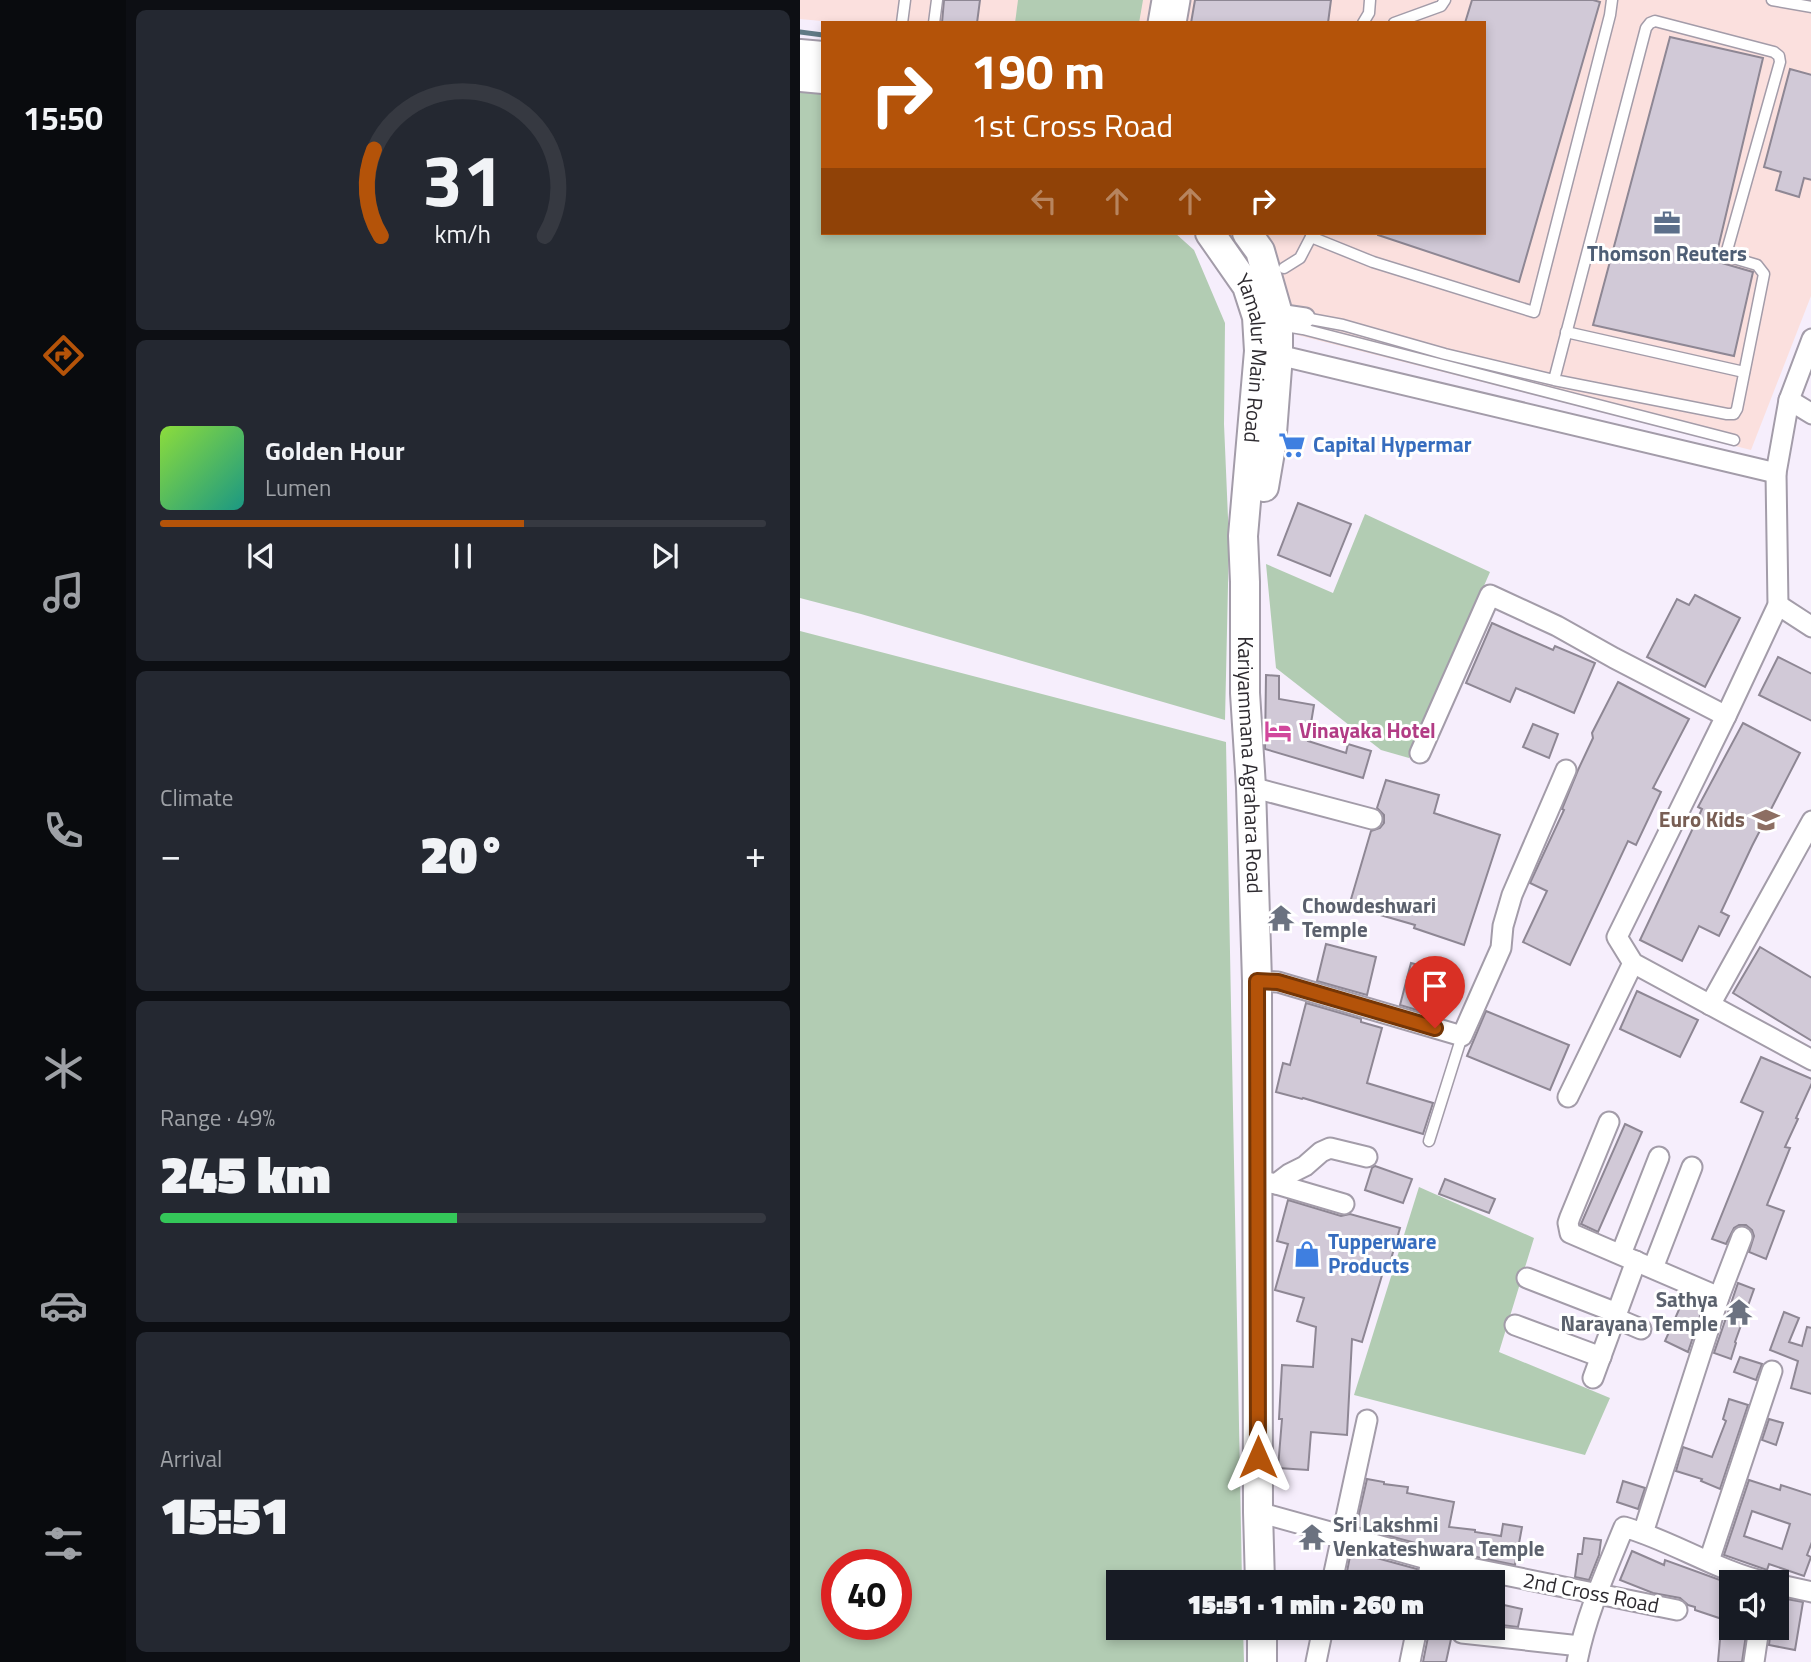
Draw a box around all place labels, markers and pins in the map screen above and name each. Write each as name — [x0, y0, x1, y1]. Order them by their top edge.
office icon: Thomson Reuters — [1652, 208, 1682, 238]
place label: Thomson Reuters — [1587, 237, 1747, 269]
place label: Capital Hypermar — [1313, 428, 1472, 460]
supermarket icon: Capital Hypermar — [1277, 430, 1307, 460]
place label: Vinayaka Hotel — [1299, 714, 1436, 746]
hotel icon: Vinayaka Hotel — [1263, 716, 1293, 746]
place label: Euro Kids — [1659, 803, 1745, 835]
school or university icon: Euro Kids — [1751, 805, 1781, 835]
place label: Chowdeshwari Temple — [1302, 889, 1436, 945]
temple icon: Chowdeshwari Temple — [1266, 903, 1296, 933]
pin — [1405, 956, 1465, 1028]
place label: Tupperware Products — [1328, 1225, 1436, 1281]
shop icon: Tupperware Products — [1292, 1239, 1322, 1269]
place label: Sathya Narayana Temple — [1561, 1283, 1718, 1339]
temple icon: Sathya Narayana Temple — [1724, 1297, 1754, 1327]
place label: Sri Lakshmi Venkateshwara Temple — [1333, 1508, 1545, 1564]
temple icon: Sri Lakshmi Venkateshwara Temple — [1297, 1522, 1327, 1552]

